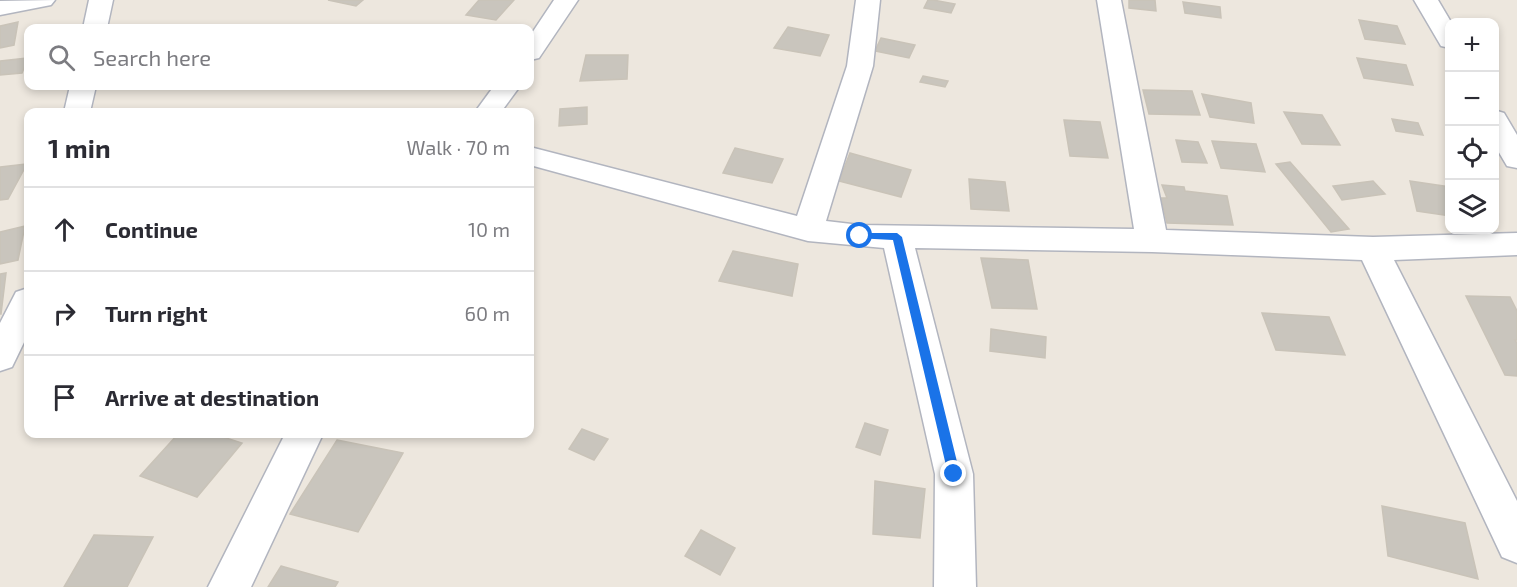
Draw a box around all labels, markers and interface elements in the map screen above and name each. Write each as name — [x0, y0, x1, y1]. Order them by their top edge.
map controls — [1445, 18, 1499, 234]
button: + — [1445, 18, 1499, 72]
search box — [24, 24, 534, 90]
icon: search — [45, 41, 78, 74]
text: Search here — [93, 44, 211, 70]
button: − — [1445, 72, 1499, 126]
button: locate — [1445, 126, 1499, 180]
text: 1 min — [48, 132, 111, 163]
text: Walk · 70 m — [406, 135, 510, 159]
button: layers — [1445, 180, 1499, 234]
icon: ahead — [48, 213, 81, 246]
text: Continue — [105, 216, 198, 242]
text: 10 m — [468, 217, 510, 241]
route start — [846, 222, 872, 248]
icon: right — [48, 297, 81, 330]
text: Turn right — [105, 300, 207, 326]
text: 60 m — [465, 301, 510, 325]
icon: arrive — [48, 381, 81, 414]
text: Arrive at destination — [105, 384, 319, 410]
route end — [940, 460, 966, 486]

